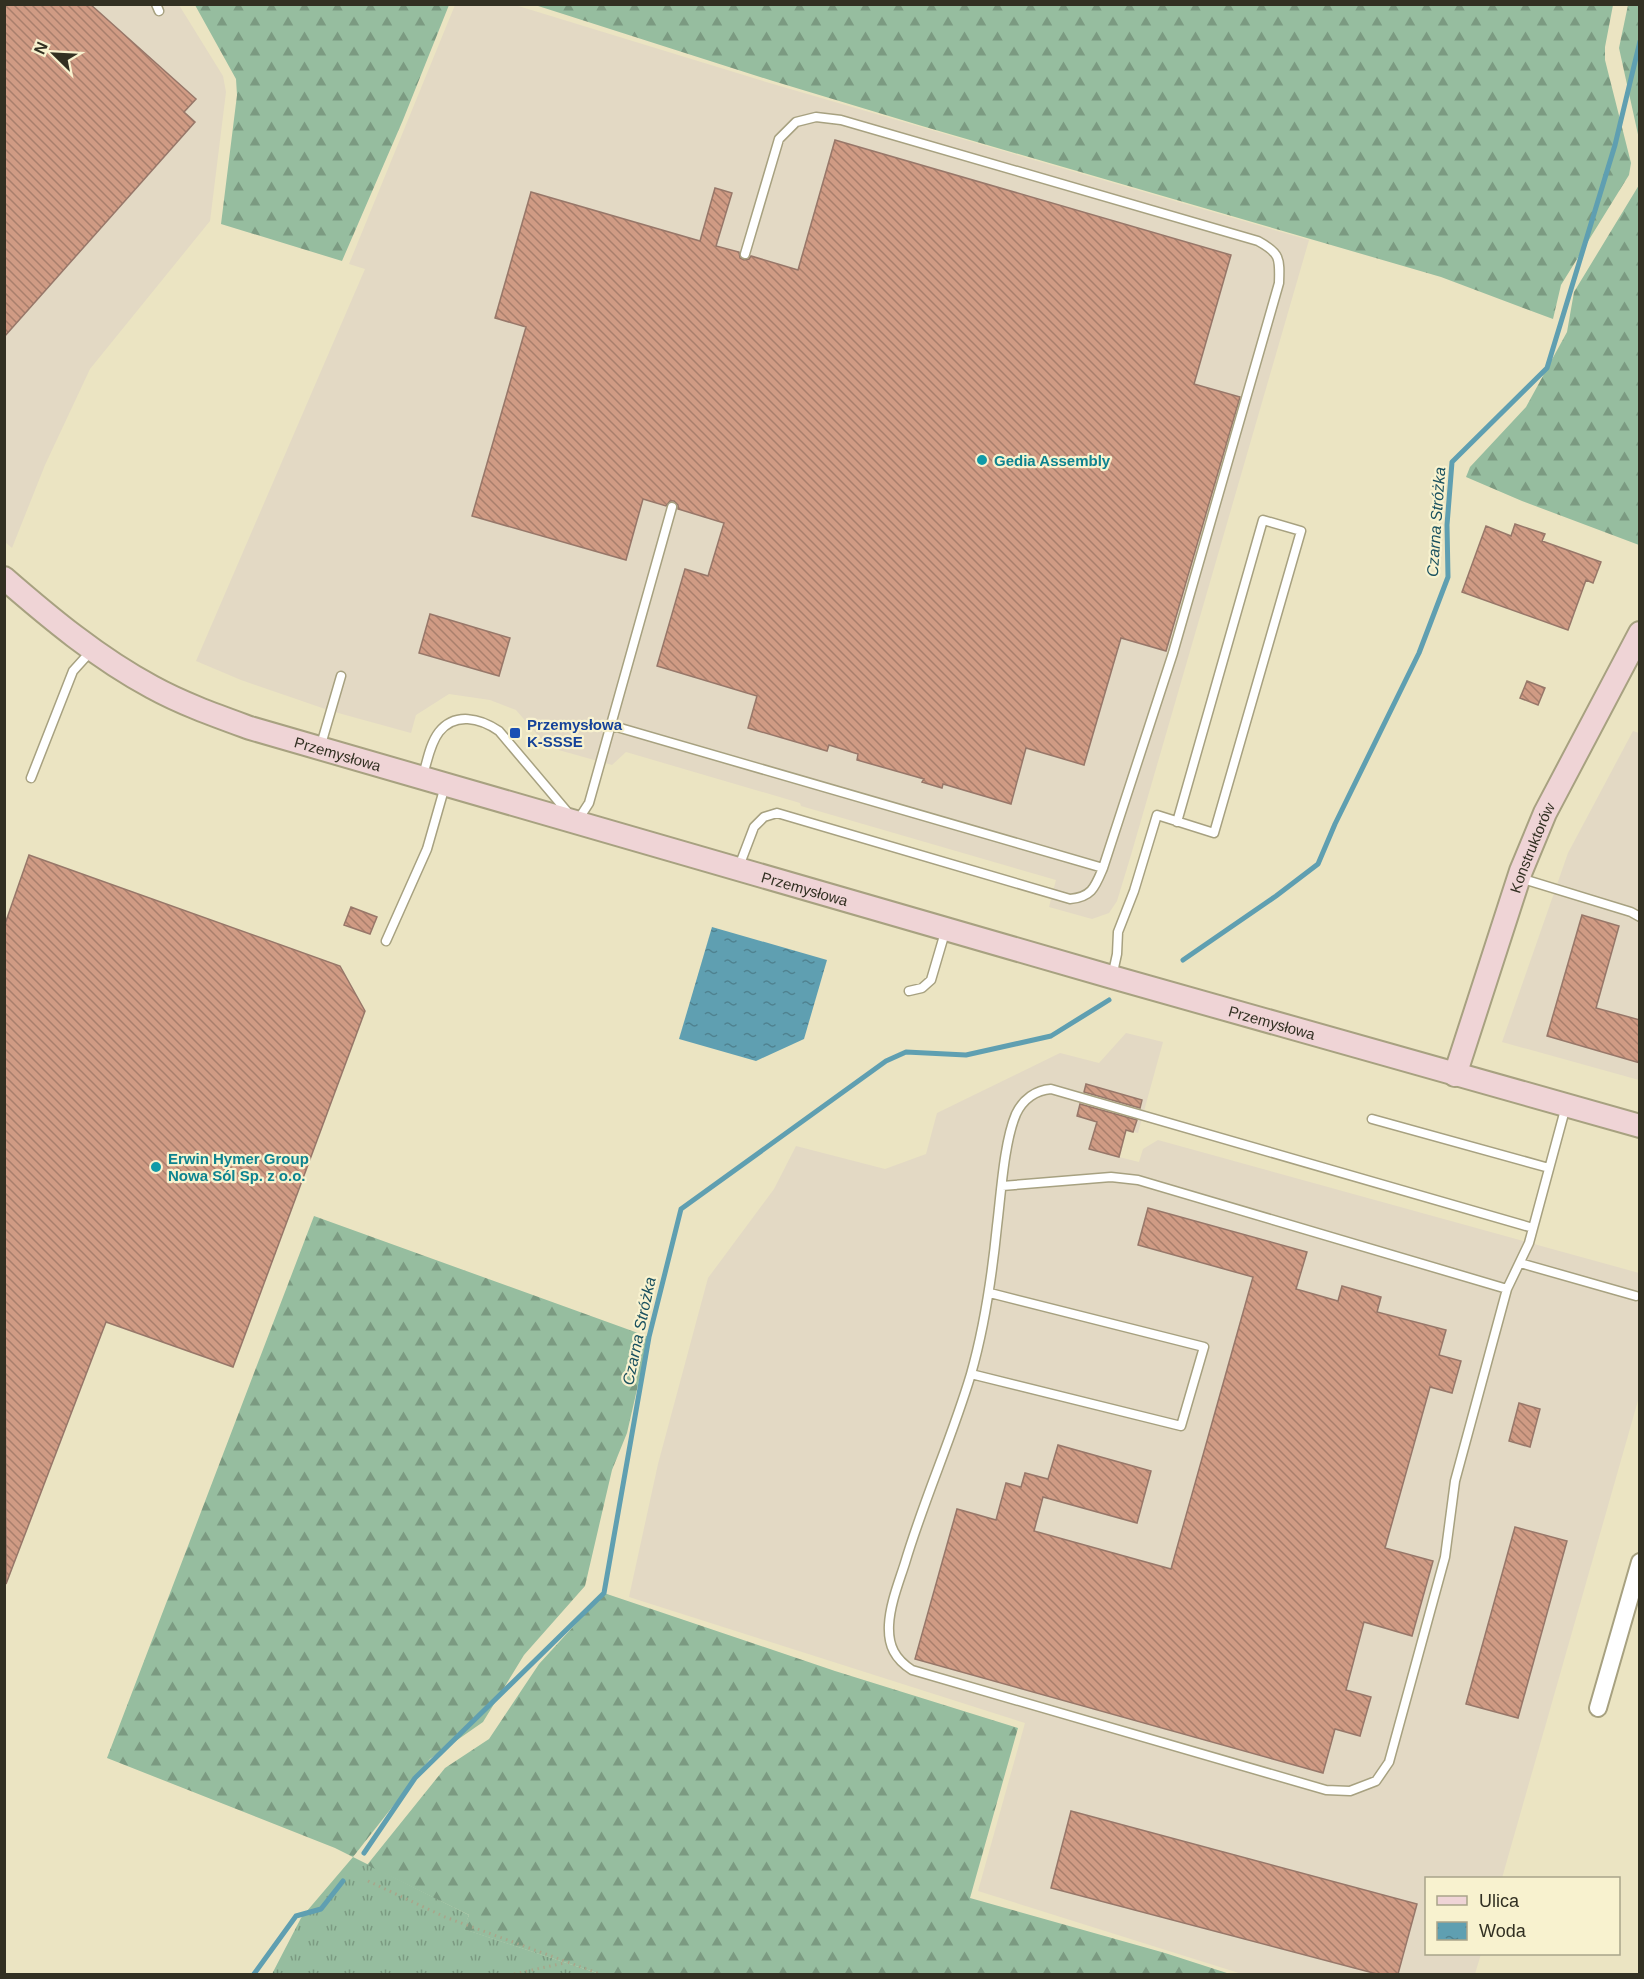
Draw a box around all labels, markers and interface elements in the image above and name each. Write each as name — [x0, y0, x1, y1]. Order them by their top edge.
north arrow — [24, 24, 84, 84]
text: N — [31, 39, 51, 57]
place label: Gedia Assembly — [994, 452, 1111, 469]
marker: Gedia Assembly — [975, 453, 989, 467]
water label: Czarna Stróżka — [1424, 466, 1448, 578]
place label: Przemysłowa K-SSSE — [527, 716, 623, 750]
marker: Przemysłowa K-SSSE — [508, 726, 522, 740]
street label: Przemysłowa — [293, 733, 384, 774]
street label: Konstruktorów — [1506, 799, 1558, 895]
street label: Przemysłowa — [760, 868, 851, 909]
street label: Przemysłowa — [1227, 1002, 1318, 1043]
place label: Erwin Hymer Group Nowa Sól Sp. z o.o. — [168, 1150, 309, 1184]
marker: Erwin Hymer Group Nowa Sól Sp. z o.o. — [149, 1160, 163, 1174]
water label: Czarna Stróżka — [619, 1275, 659, 1387]
legend — [1425, 1877, 1620, 1955]
text: Ulica — [1479, 1891, 1520, 1911]
text: Woda — [1479, 1921, 1527, 1941]

